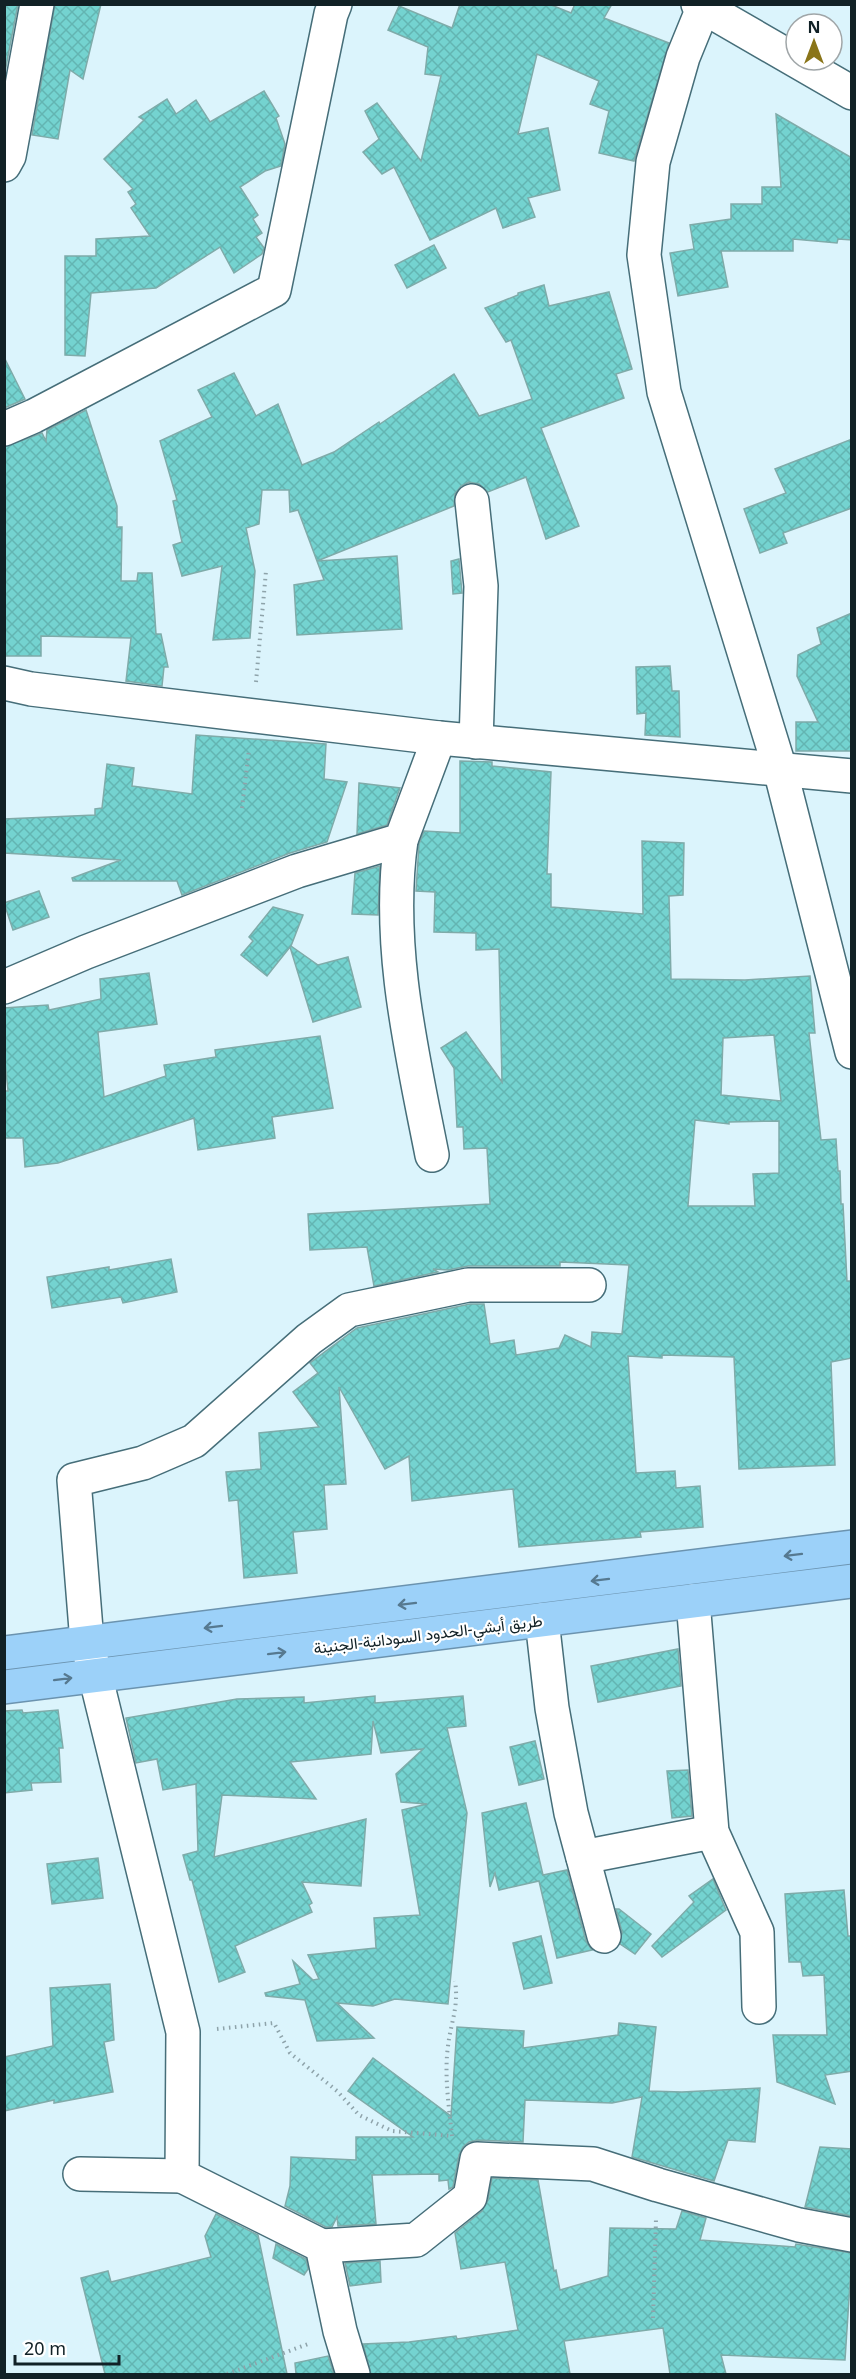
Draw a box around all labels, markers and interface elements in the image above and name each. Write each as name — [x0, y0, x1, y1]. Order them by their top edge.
north arrow — [784, 12, 844, 72]
text: N — [807, 16, 821, 38]
one-way arrow — [784, 1549, 804, 1560]
one-way arrow — [591, 1574, 610, 1585]
one-way arrow — [397, 1598, 417, 1609]
street label: طريق أبشي-الحدود السودانية-الجنينة — [312, 1609, 544, 1662]
one-way arrow — [204, 1622, 223, 1633]
one-way arrow — [266, 1647, 286, 1658]
one-way arrow — [52, 1673, 72, 1684]
scale bar — [15, 2328, 118, 2366]
text: 20 m — [24, 2336, 66, 2360]

